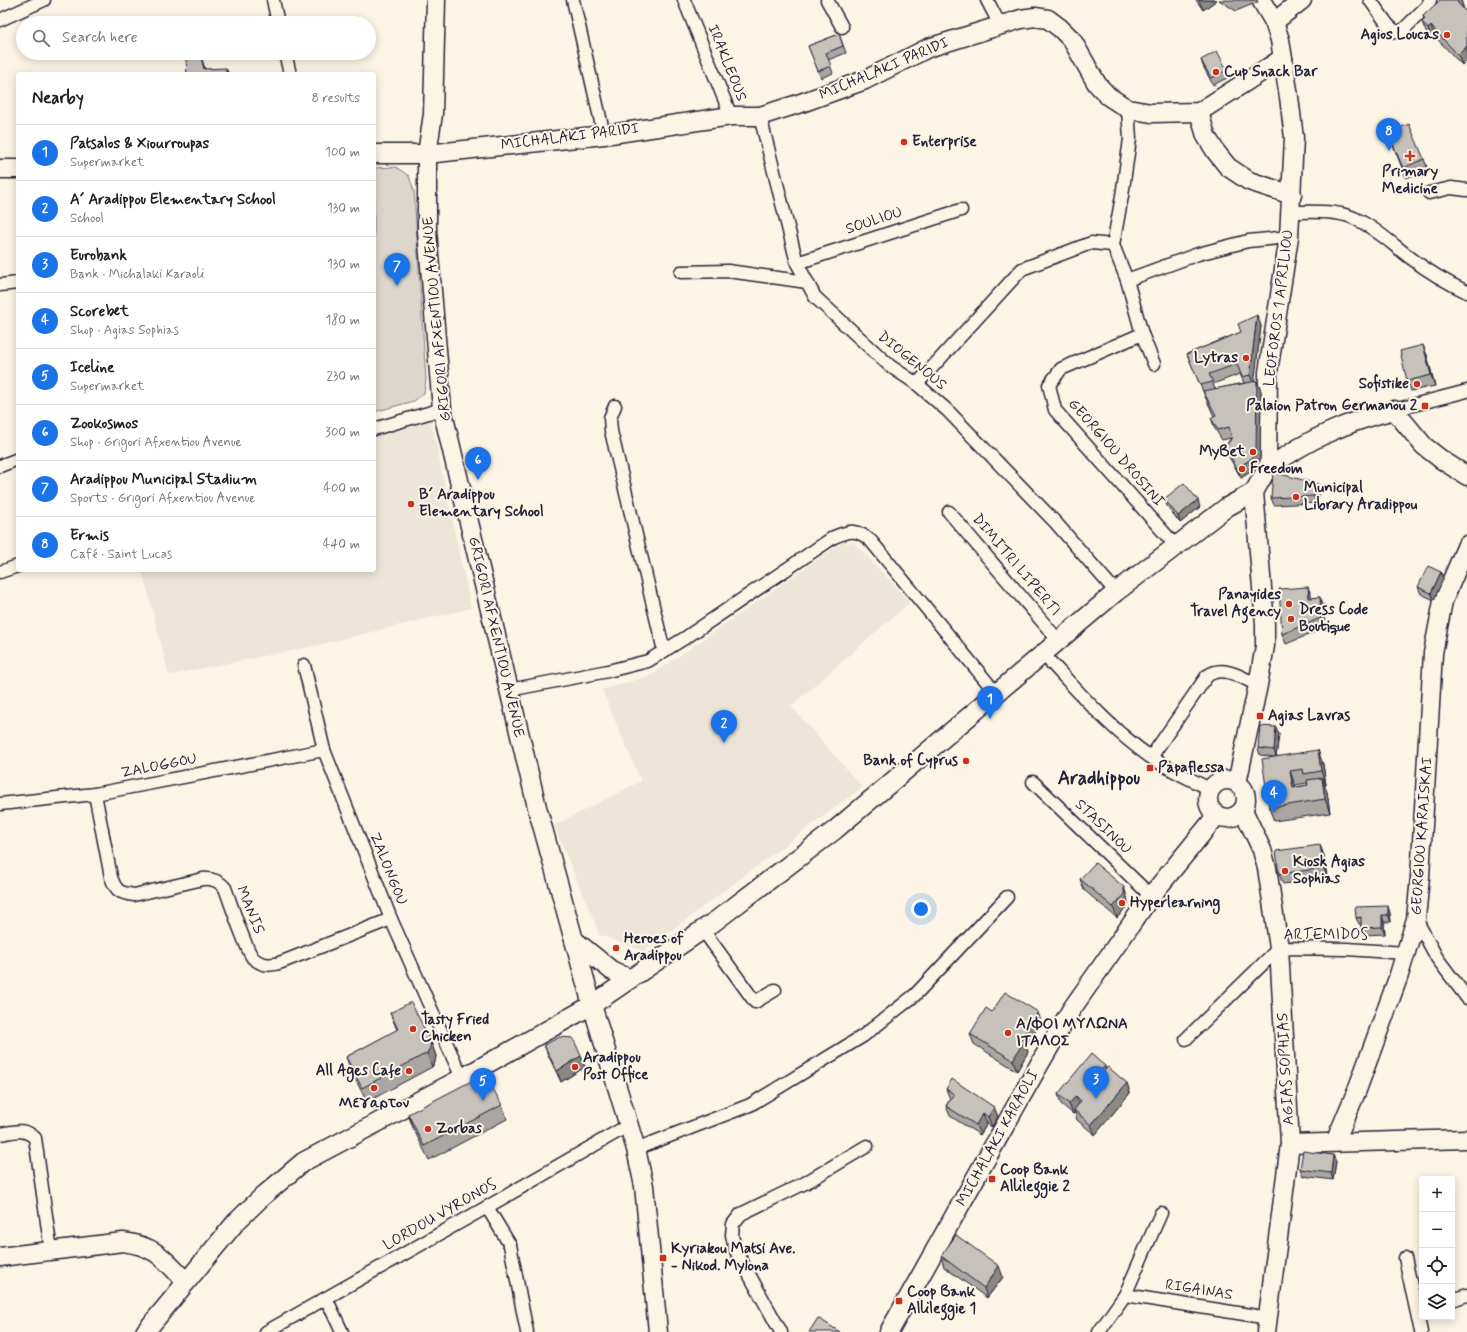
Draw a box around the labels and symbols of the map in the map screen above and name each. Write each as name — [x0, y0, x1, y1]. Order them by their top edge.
street label: IRAKLEOUS — [703, 22, 751, 104]
place label: Agios Loucas — [1360, 25, 1439, 46]
marker: Agios Loucas — [1442, 30, 1452, 40]
street label: MICHALAKI PARIDI — [816, 33, 952, 105]
place label: Cup Snack Bar — [1224, 62, 1318, 82]
marker: Cup Snack Bar — [1211, 67, 1221, 77]
pin: 8 — [1376, 118, 1402, 151]
street label: MICHALAKI PARIDI — [500, 119, 640, 155]
place label: Enterprise — [912, 132, 977, 152]
marker: Enterprise — [899, 137, 909, 147]
marker: Primary Medicine — [1404, 150, 1416, 162]
place label: Primary Medicine — [1382, 162, 1439, 199]
street label: SOULIOU — [843, 202, 905, 240]
street label: GRIGORI AFXENTIOU AVENUE — [418, 215, 456, 422]
street label: LEOFOROS 1 APRILIOU — [1259, 228, 1299, 388]
pin: 7 — [384, 253, 410, 286]
street label: DIOGENOUS — [873, 327, 951, 395]
place label: Lytras — [1194, 348, 1238, 368]
marker: Lytras — [1241, 353, 1251, 363]
place label: Sofistike — [1359, 373, 1409, 394]
marker: Sofistike — [1412, 379, 1422, 389]
street label: GEORGIOU DROSINI — [1063, 394, 1169, 512]
place label: Palaion Patron Germanou 2 — [1246, 396, 1418, 416]
marker: Palaion Patron Germanou 2 — [1420, 401, 1430, 411]
place label: MyBet — [1199, 442, 1246, 462]
pin: 6 — [465, 447, 491, 480]
marker: MyBet — [1248, 447, 1258, 457]
place label: Freedom — [1250, 459, 1303, 479]
marker: Freedom — [1237, 464, 1247, 474]
place label: Municipal Library Aradippou — [1304, 478, 1418, 515]
place label: B´ Aradippou Elementary School — [419, 485, 544, 522]
marker: Municipal Library Aradippou — [1291, 492, 1301, 502]
marker: B´ Aradippou Elementary School — [406, 499, 416, 509]
street label: DIMITRI LIPERTI — [967, 510, 1065, 620]
street label: GRIGORI AFXENTIOU AVENUE — [463, 535, 529, 740]
place label: Panayides Travel Agency — [1190, 585, 1281, 624]
marker: Panayides Travel Agency — [1284, 599, 1294, 609]
place label: Dress Code Boutique — [1299, 600, 1369, 637]
marker: Dress Code Boutique — [1286, 614, 1296, 624]
pin: 1 — [977, 686, 1003, 719]
place label: Agias Lavras — [1268, 706, 1350, 727]
pin: 2 — [711, 710, 737, 743]
marker: Agias Lavras — [1255, 711, 1265, 721]
street label: ZALOGGOU — [119, 749, 199, 783]
place label: Bank of Cyprus — [863, 751, 958, 771]
marker: Bank of Cyprus — [961, 756, 971, 766]
street label: GEORGIOU KARAISKAI — [1406, 756, 1438, 916]
place label: Papaflessa — [1158, 758, 1224, 778]
marker: Papaflessa — [1145, 763, 1155, 773]
district label: Aradhippou — [1058, 766, 1141, 791]
pin: 4 — [1261, 780, 1287, 813]
street label: STASINOU — [1070, 795, 1136, 859]
street label: ZALONGOU — [364, 830, 412, 908]
place label: Kiosk Agias Sophias — [1293, 852, 1365, 889]
marker: Kiosk Agias Sophias — [1280, 866, 1290, 876]
street label: MANIS — [231, 883, 269, 938]
place label: Hyperlearning — [1130, 893, 1220, 915]
marker: Hyperlearning — [1117, 898, 1127, 908]
your location — [911, 899, 931, 919]
street label: ARTEMIDOS — [1284, 925, 1368, 945]
place label: Heroes of Aradippou — [624, 929, 684, 966]
marker: Heroes of Aradippou — [611, 943, 621, 953]
place label: Tasty Fried Chicken — [421, 1010, 489, 1047]
street label: AGIAS SOPHIAS — [1273, 1012, 1299, 1126]
place label: Α/ΦΟΙ ΜΥΛΩΝΑ ΙΤΑΛΟΣ — [1016, 1014, 1128, 1051]
marker: Tasty Fried Chicken — [408, 1024, 418, 1034]
marker: Α/ΦΟΙ ΜΥΛΩΝΑ ΙΤΑΛΟΣ — [1003, 1028, 1013, 1038]
place label: Aradippou Post Office — [583, 1048, 649, 1085]
place label: All Ages Cafe — [316, 1061, 401, 1083]
marker: Aradippou Post Office — [570, 1062, 580, 1072]
marker: All Ages Cafe — [404, 1066, 414, 1076]
street label: MICHALAKI KARAOLI — [952, 1066, 1044, 1210]
pin: 3 — [1083, 1066, 1109, 1099]
pin: 5 — [470, 1068, 496, 1101]
marker: Μεγαρτον — [369, 1083, 379, 1093]
place label: Μεγαρτον — [339, 1093, 410, 1113]
place label: Zorbas — [436, 1119, 482, 1139]
marker: Zorbas — [423, 1124, 433, 1134]
place label: Coop Bank Allileggie 2 — [1000, 1160, 1071, 1199]
street label: LORDOU VYRONOS — [380, 1174, 501, 1256]
marker: Coop Bank Allileggie 2 — [987, 1174, 997, 1184]
place label: Kyriakou Matsi Ave. - Nikod. Mylona — [671, 1239, 795, 1276]
marker: Kyriakou Matsi Ave. - Nikod. Mylona — [658, 1253, 668, 1263]
street label: RIGAINAS — [1164, 1275, 1234, 1305]
place label: Coop Bank Allileggie 1 — [907, 1282, 976, 1321]
marker: Coop Bank Allileggie 1 — [894, 1296, 904, 1306]

